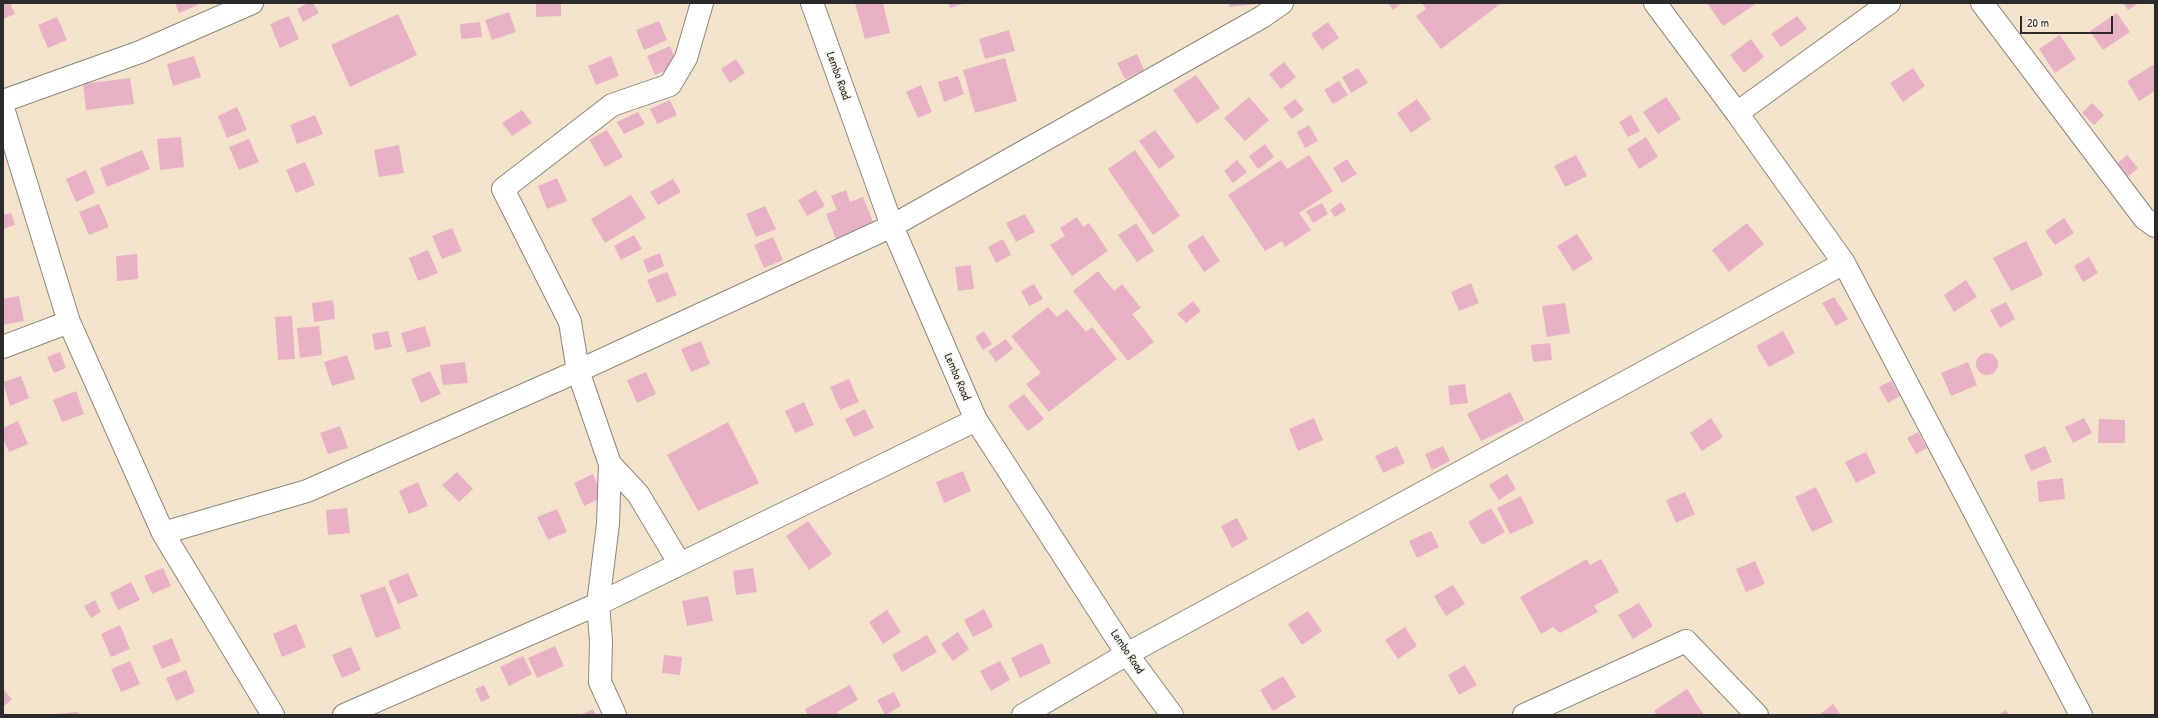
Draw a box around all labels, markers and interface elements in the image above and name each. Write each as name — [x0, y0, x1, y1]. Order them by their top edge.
scale bar — [2022, 8, 2115, 34]
text: 20 m — [2027, 14, 2049, 31]
street label: Lembo Road — [823, 50, 853, 102]
street label: Lembo Road — [941, 351, 973, 403]
street label: Lembo Road — [1107, 627, 1147, 677]

